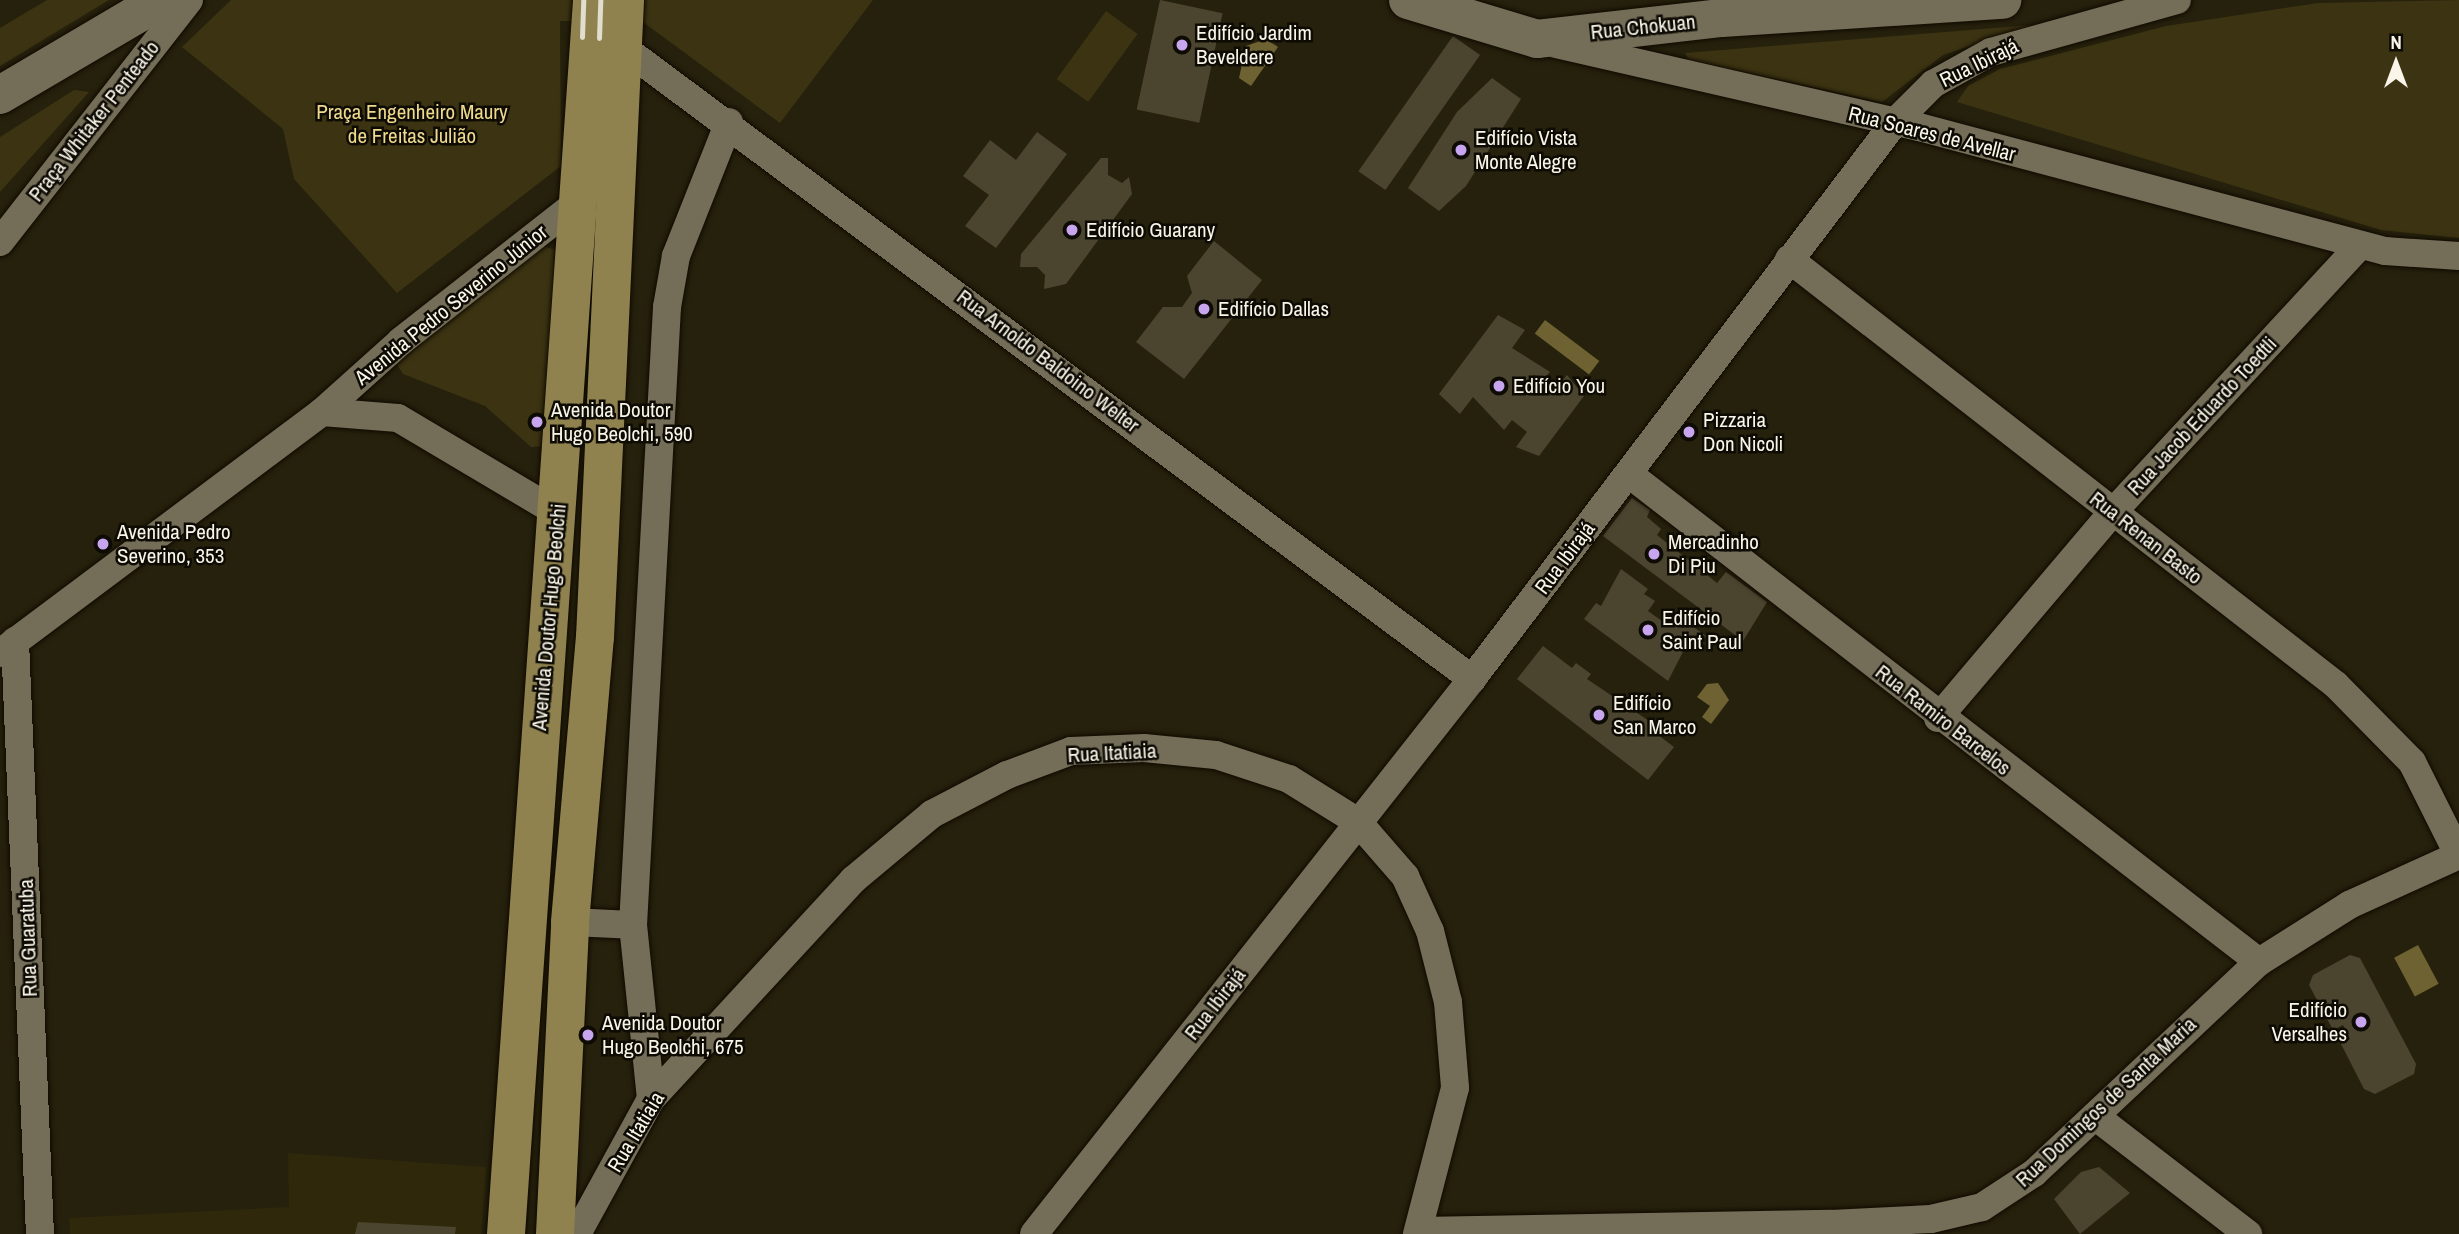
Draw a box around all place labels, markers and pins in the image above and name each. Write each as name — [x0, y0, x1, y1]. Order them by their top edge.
place label: Edifício Jardim Beveldere — [1196, 20, 1312, 70]
marker: Edifício Jardim Beveldere — [1174, 37, 1190, 53]
place label: Edifício Vista Monte Alegre — [1475, 125, 1577, 175]
marker: Edifício Vista Monte Alegre — [1453, 142, 1469, 158]
place label: Edifício Guarany — [1086, 217, 1215, 243]
marker: Edifício Guarany — [1064, 222, 1080, 238]
place label: Edifício Dallas — [1218, 296, 1329, 322]
marker: Edifício Dallas — [1196, 301, 1212, 317]
place label: Edifício You — [1513, 373, 1605, 399]
marker: Edifício You — [1491, 378, 1507, 394]
place label: Avenida Doutor Hugo Beolchi, 590 — [551, 397, 693, 447]
place label: Pizzaria Don Nicoli — [1703, 407, 1783, 457]
marker: Avenida Doutor Hugo Beolchi, 590 — [529, 414, 545, 430]
marker: Pizzaria Don Nicoli — [1681, 424, 1697, 440]
place label: Avenida Pedro Severino, 353 — [117, 519, 231, 569]
place label: Mercadinho Di Piu — [1668, 529, 1759, 579]
marker: Avenida Pedro Severino, 353 — [95, 536, 111, 552]
marker: Mercadinho Di Piu — [1646, 546, 1662, 562]
place label: Edifício Saint Paul — [1662, 605, 1741, 655]
marker: Edifício Saint Paul — [1640, 622, 1656, 638]
place label: Edifício San Marco — [1613, 690, 1696, 740]
marker: Edifício San Marco — [1591, 707, 1607, 723]
place label: Edifício Versalhes — [2271, 997, 2347, 1047]
place label: Avenida Doutor Hugo Beolchi, 675 — [602, 1010, 744, 1060]
marker: Edifício Versalhes — [2353, 1014, 2369, 1030]
marker: Avenida Doutor Hugo Beolchi, 675 — [580, 1027, 596, 1043]

